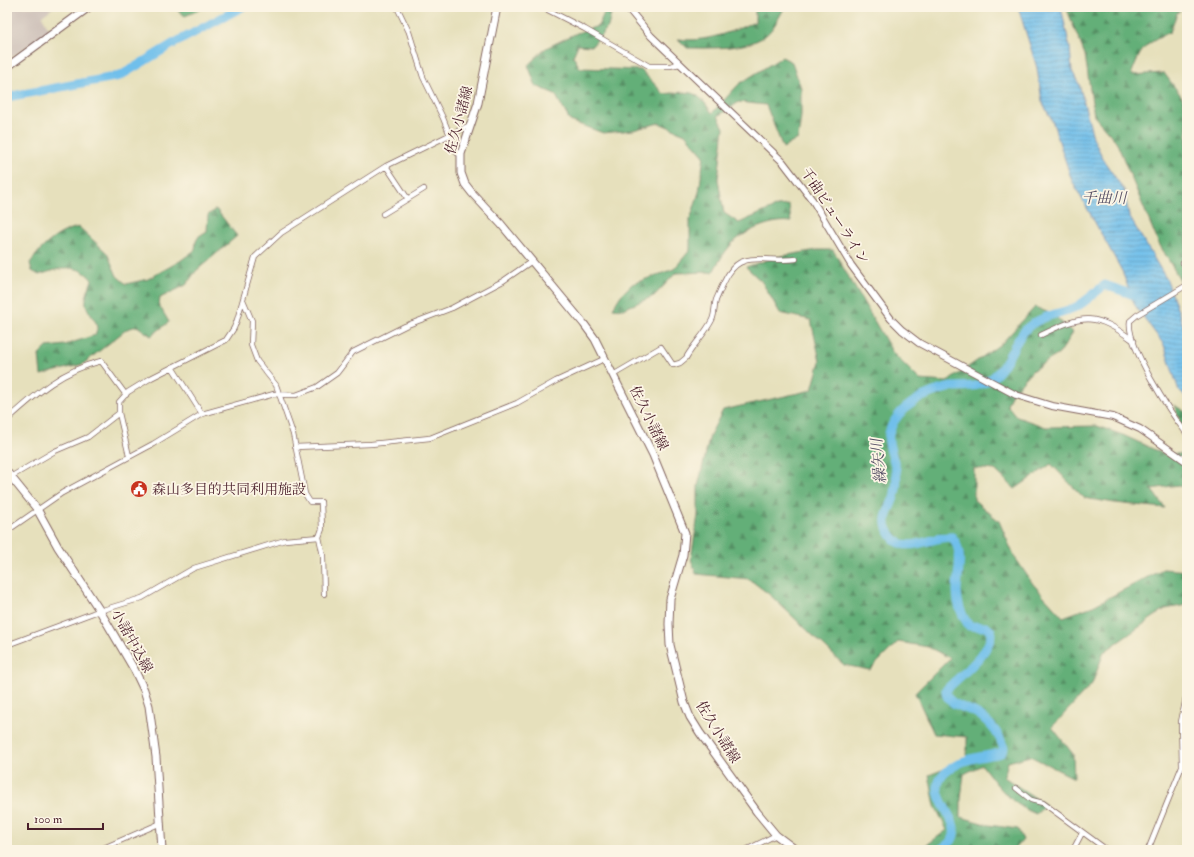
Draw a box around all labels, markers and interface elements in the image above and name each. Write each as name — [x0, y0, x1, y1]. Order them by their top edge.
street label: 佐久小諸線 — [442, 84, 476, 156]
street label: 千曲ビューライン — [797, 165, 873, 267]
water label: 千曲川 — [1081, 189, 1128, 208]
street label: 佐久小諸線 — [626, 383, 672, 453]
water label: 繰矢川 — [867, 436, 890, 484]
public building icon: 森山多目的共同利用施設 — [129, 479, 149, 499]
place label: 森山多目的共同利用施設 — [152, 481, 306, 498]
street label: 小諸中込線 — [108, 606, 156, 676]
street label: 佐久小諸線 — [692, 698, 744, 766]
scale bar — [28, 805, 103, 831]
text: 100 m — [34, 812, 63, 827]

